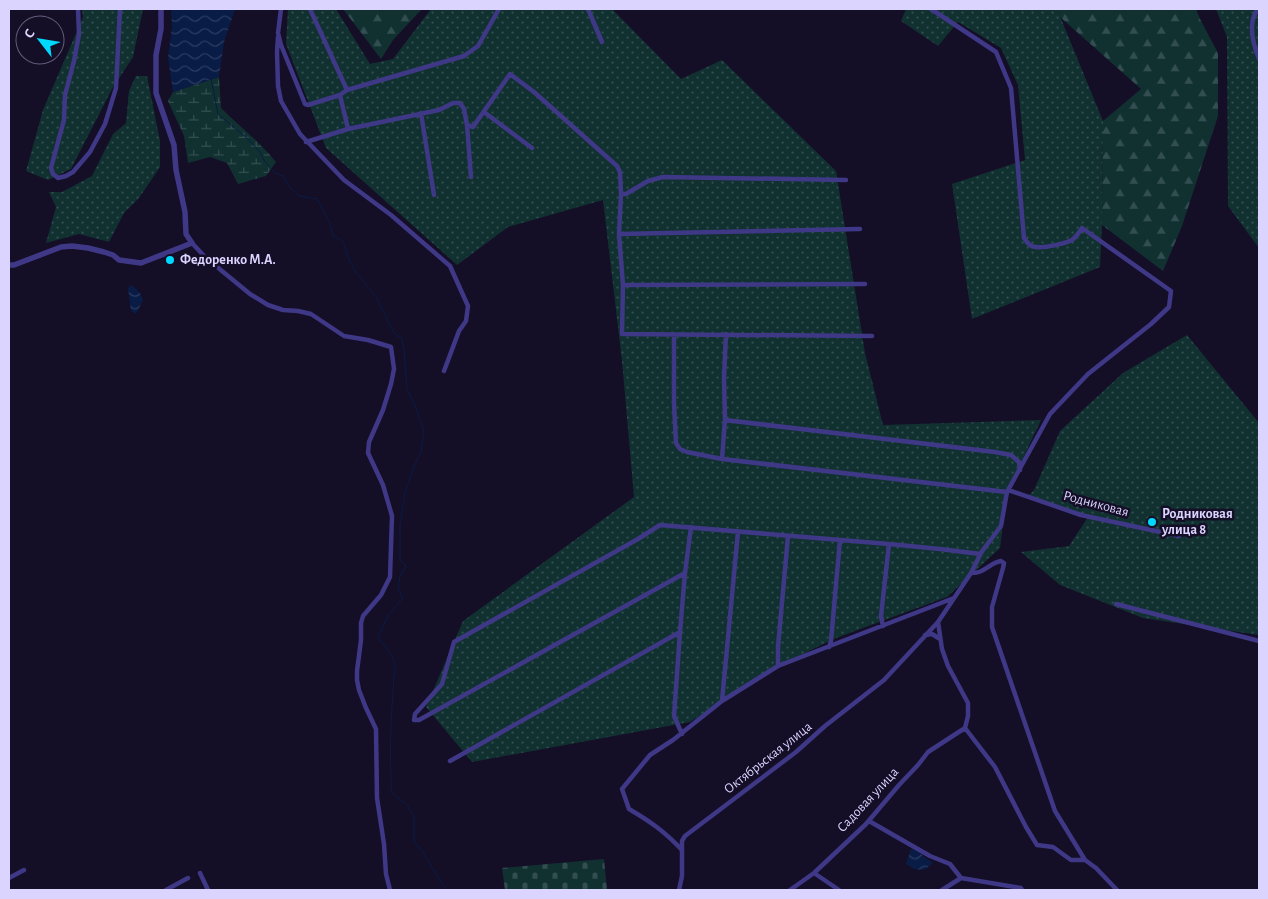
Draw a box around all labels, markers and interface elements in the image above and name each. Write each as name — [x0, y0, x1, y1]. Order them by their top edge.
north arrow — [15, 15, 65, 65]
text: С — [22, 27, 38, 41]
place label: Федоренко М.А. — [180, 253, 276, 267]
marker: Федоренко М.А. — [164, 254, 176, 266]
street label: Родниковая — [1062, 489, 1130, 519]
place label: Родниковая улица 8 — [1161, 507, 1233, 537]
marker: Родниковая улица 8 — [1146, 516, 1158, 528]
street label: Октябрьская улица — [721, 719, 815, 796]
street label: Садовая улица — [835, 764, 902, 835]

